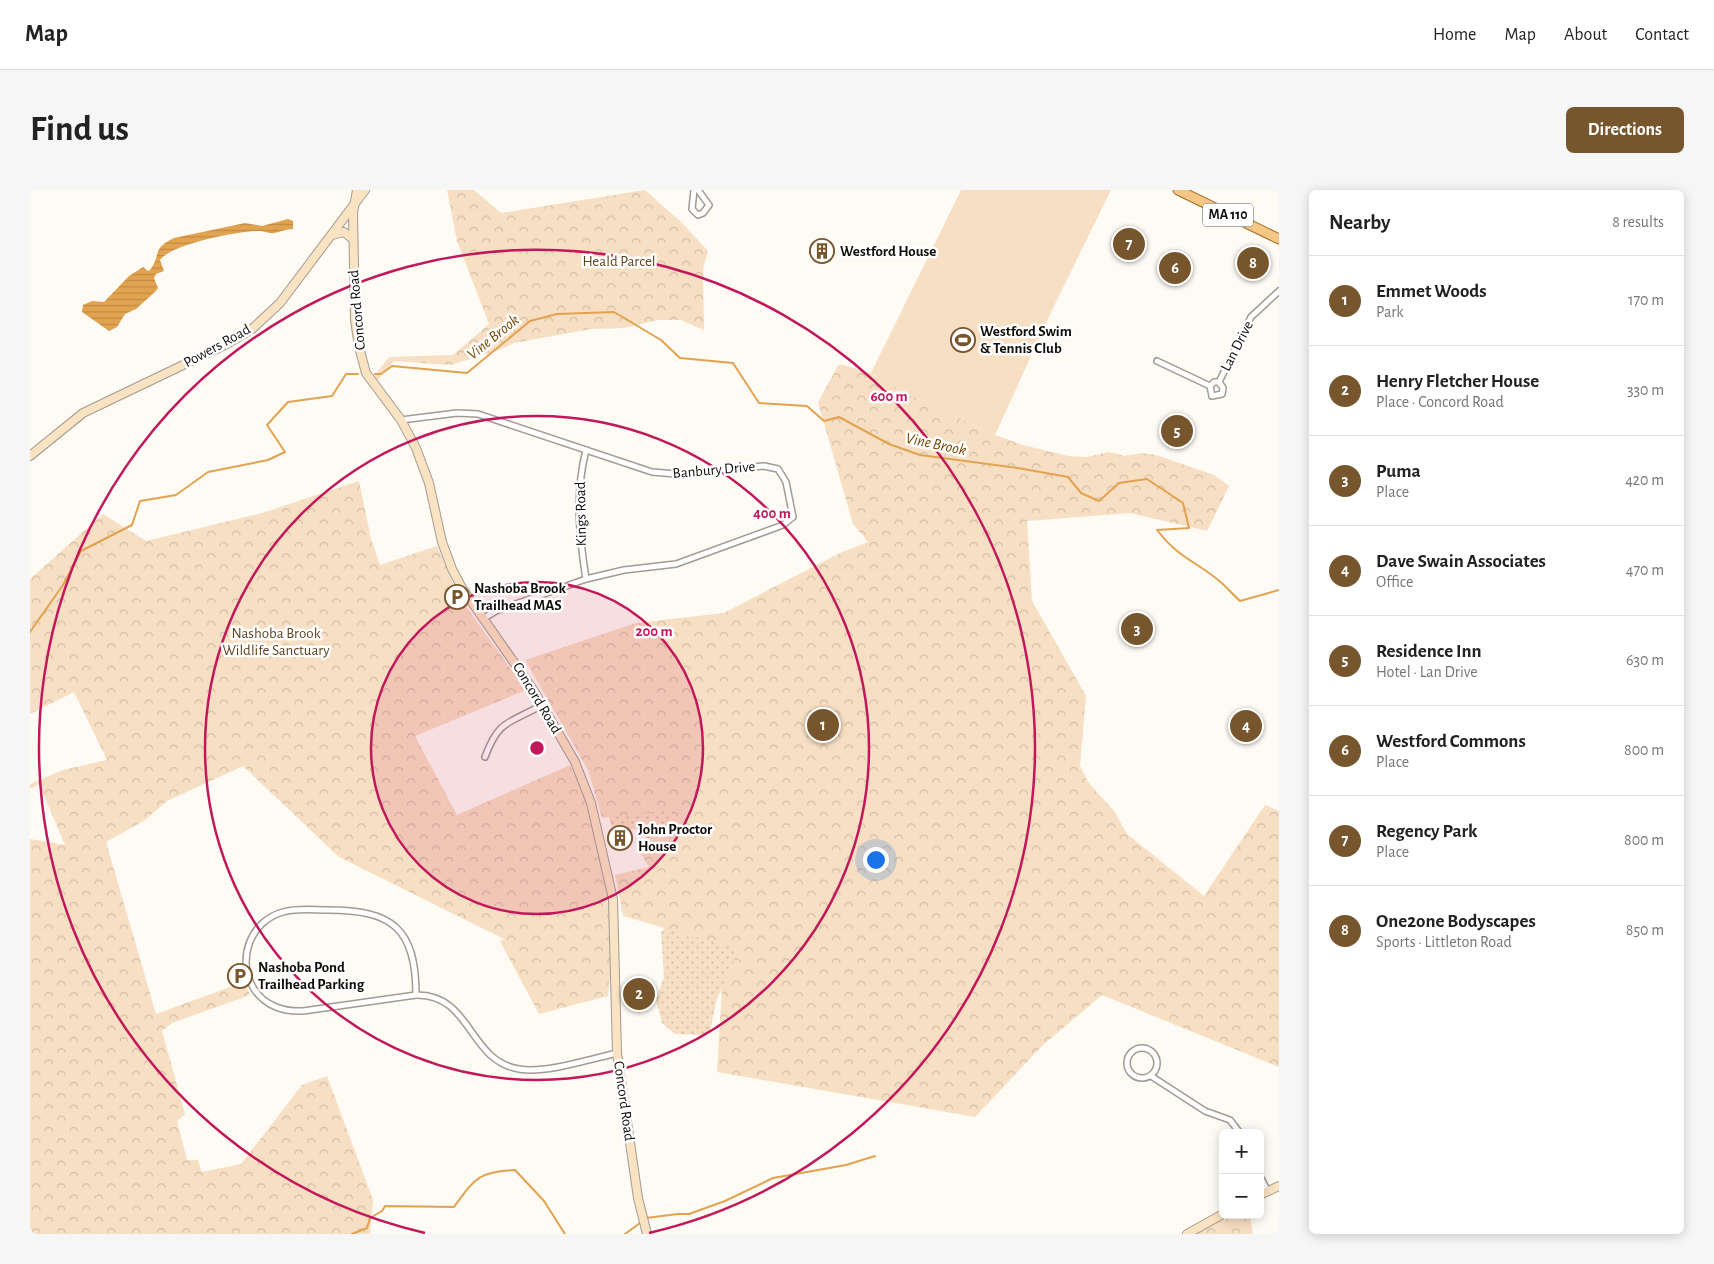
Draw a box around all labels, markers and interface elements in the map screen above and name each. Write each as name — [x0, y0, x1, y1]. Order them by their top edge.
text: Map — [25, 22, 68, 46]
text: Home — [1433, 26, 1476, 44]
text: Map — [1504, 26, 1536, 44]
text: About — [1564, 26, 1607, 44]
text: Contact — [1635, 26, 1689, 44]
button: Directions — [1566, 107, 1684, 153]
text: Find us — [30, 112, 129, 147]
road number: MA 110 — [1203, 204, 1253, 226]
text: Nearby — [1329, 212, 1390, 233]
text: 8 results — [1612, 214, 1664, 230]
pin: 7 — [1113, 225, 1145, 263]
building icon: Westford House — [809, 238, 835, 264]
place label: Westford House — [840, 244, 936, 259]
pin: 8 — [1237, 244, 1269, 282]
pin: 6 — [1159, 249, 1191, 287]
park label: Heald Parcel — [582, 254, 656, 269]
street label: Concord Road — [346, 269, 368, 351]
text: Emmet Woods — [1376, 282, 1487, 301]
text: 1 — [1342, 292, 1348, 308]
text: 170 m — [1628, 292, 1664, 308]
text: Park — [1376, 304, 1404, 320]
water label: Vine Brook — [464, 311, 522, 363]
street label: Lan Drive — [1218, 318, 1256, 374]
street label: Powers Road — [181, 321, 253, 370]
place label: Westford Swim & Tennis Club — [980, 324, 1072, 356]
sports icon: Westford Swim & Tennis Club — [950, 327, 976, 353]
text: Henry Fletcher House — [1376, 372, 1539, 391]
text: 2 — [1341, 382, 1349, 398]
text: 330 m — [1627, 382, 1664, 398]
text: 600 m — [870, 389, 908, 404]
text: Place · Concord Road — [1376, 394, 1504, 410]
pin: 5 — [1161, 412, 1193, 450]
water label: Vine Brook — [904, 430, 968, 458]
street label: Banbury Drive — [672, 459, 756, 481]
text: Puma — [1376, 462, 1421, 481]
text: 3 — [1342, 472, 1348, 488]
text: 420 m — [1625, 472, 1664, 488]
street label: Kings Road — [573, 481, 589, 547]
text: Place — [1376, 484, 1409, 500]
text: 400 m — [753, 506, 791, 521]
text: Dave Swain Associates — [1376, 552, 1546, 571]
text: 4 — [1341, 562, 1349, 578]
text: 470 m — [1626, 562, 1664, 578]
text: Office — [1376, 574, 1413, 590]
place label: Nashoba Brook Trailhead MAS — [474, 581, 567, 613]
parking icon: Nashoba Brook Trailhead MAS — [444, 584, 470, 610]
pin: 3 — [1121, 610, 1153, 648]
text: 200 m — [635, 624, 673, 639]
park label: Nashoba Brook Wildlife Sanctuary — [222, 626, 330, 658]
text: Residence Inn — [1376, 642, 1481, 661]
text: 5 — [1342, 652, 1348, 668]
text: 630 m — [1626, 652, 1664, 668]
street label: Concord Road — [510, 660, 564, 736]
text: Hotel · Lan Drive — [1376, 664, 1478, 680]
pin: 1 — [807, 706, 839, 744]
pin: 4 — [1230, 707, 1262, 745]
text: Westford Commons — [1376, 732, 1526, 751]
centre of rings — [528, 739, 546, 757]
text: 6 — [1341, 742, 1349, 758]
text: 800 m — [1624, 742, 1664, 758]
text: Place — [1376, 754, 1409, 770]
place label: John Proctor House — [638, 822, 713, 854]
text: Regency Park — [1376, 822, 1477, 841]
building icon: John Proctor House — [607, 825, 633, 851]
text: 7 — [1342, 832, 1348, 848]
text: 800 m — [1624, 832, 1664, 848]
text: Place — [1376, 844, 1409, 860]
your location — [863, 847, 889, 873]
text: One2one Bodyscapes — [1376, 912, 1536, 931]
text: 8 — [1341, 922, 1349, 938]
text: 850 m — [1626, 922, 1664, 938]
text: Sports · Littleton Road — [1376, 934, 1512, 950]
place label: Nashoba Pond Trailhead Parking — [258, 960, 365, 992]
parking icon: Nashoba Pond Trailhead Parking — [227, 963, 253, 989]
pin: 2 — [623, 975, 655, 1013]
street label: Concord Road — [611, 1060, 637, 1142]
map controls — [1219, 1129, 1264, 1219]
button: + — [1219, 1129, 1264, 1174]
button: − — [1219, 1174, 1264, 1219]

